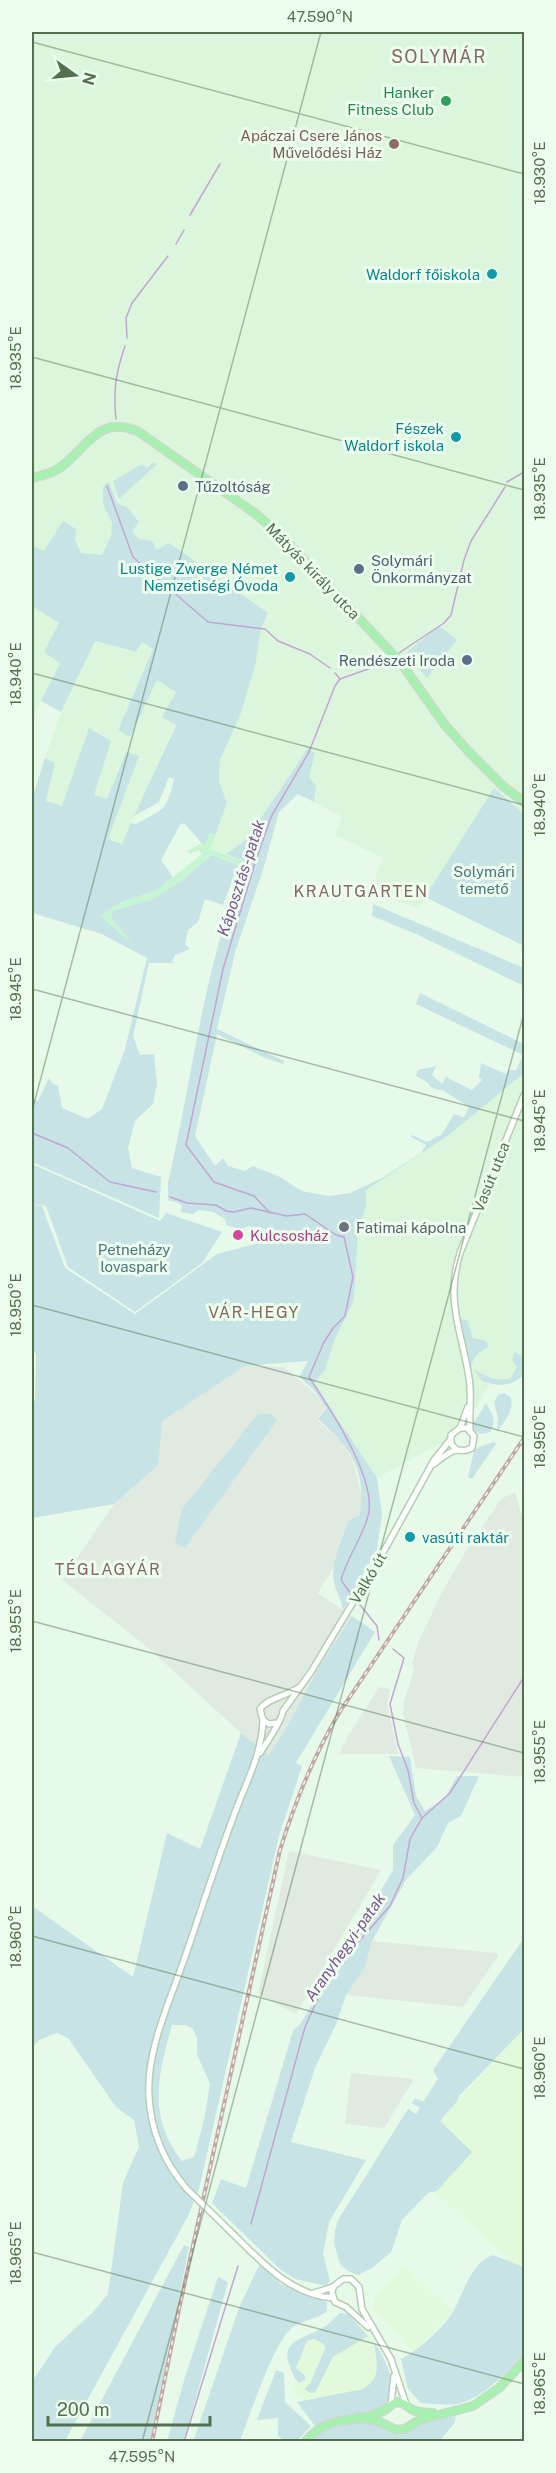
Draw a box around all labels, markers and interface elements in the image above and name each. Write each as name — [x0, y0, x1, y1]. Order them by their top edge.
text: 47.590°N — [287, 8, 353, 25]
north arrow — [45, 45, 105, 105]
district label: SOLYMÁR — [391, 45, 487, 67]
text: N — [78, 70, 100, 87]
place label: Hanker Fitness Club — [347, 84, 434, 118]
marker: Hanker Fitness Club — [439, 94, 453, 108]
place label: Apáczai Csere János Művelődési Ház — [240, 127, 382, 161]
marker: Apáczai Csere János Művelődési Ház — [387, 137, 401, 151]
text: 18.930°E — [531, 141, 548, 205]
place label: Waldorf főiskola — [366, 266, 480, 283]
marker: Waldorf főiskola — [485, 267, 499, 281]
text: 18.935°E — [7, 326, 24, 390]
place label: Fészek Waldorf iskola — [344, 420, 444, 454]
marker: Fészek Waldorf iskola — [449, 430, 463, 444]
text: 18.935°E — [531, 457, 548, 521]
place label: Tűzoltóság — [195, 478, 271, 495]
marker: Tűzoltóság — [176, 479, 190, 493]
street label: Mátyás király utca — [263, 519, 363, 623]
place label: Solymári Önkormányzat — [371, 552, 472, 586]
place label: Lustige Zwerge Német Nemzetiségi Óvoda — [120, 560, 278, 594]
marker: Solymári Önkormányzat — [352, 562, 366, 576]
marker: Lustige Zwerge Német Nemzetiségi Óvoda — [283, 570, 297, 584]
text: 18.940°E — [7, 642, 24, 706]
place label: Rendészeti Iroda — [339, 652, 455, 669]
marker: Rendészeti Iroda — [460, 653, 474, 667]
text: 18.940°E — [531, 773, 548, 837]
water label: Káposztás-patak — [213, 817, 269, 939]
park label: Solymári temető — [453, 863, 515, 897]
district label: KRAUTGARTEN — [293, 882, 429, 901]
text: 18.945°E — [7, 957, 24, 1021]
text: 18.945°E — [531, 1089, 548, 1153]
street label: Vasút utca — [469, 1139, 513, 1215]
place label: Fatimai kápolna — [356, 1219, 466, 1236]
marker: Fatimai kápolna — [337, 1220, 351, 1234]
place label: Kulcsosház — [250, 1227, 329, 1244]
marker: Kulcsosház — [231, 1228, 245, 1242]
park label: Petneházy lovaspark — [98, 1241, 170, 1275]
text: 18.950°E — [7, 1273, 24, 1337]
district label: VÁR-HEGY — [208, 1302, 300, 1322]
text: 18.950°E — [531, 1405, 548, 1469]
place label: vasúti raktár — [422, 1529, 509, 1546]
marker: vasúti raktár — [403, 1530, 417, 1544]
street label: Valkó út — [346, 1549, 390, 1607]
district label: TÉGLAGYÁR — [55, 1559, 161, 1579]
text: 18.955°E — [7, 1589, 24, 1653]
text: 18.955°E — [531, 1720, 548, 1784]
water label: Aranyhegyi-patak — [301, 1889, 390, 2005]
text: 18.960°E — [7, 1905, 24, 1969]
text: 18.960°E — [531, 2036, 548, 2100]
text: 18.965°E — [7, 2221, 24, 2285]
text: 18.965°E — [531, 2352, 548, 2416]
scale bar — [48, 2389, 210, 2427]
text: 200 m — [57, 2399, 110, 2420]
text: 47.595°N — [109, 2448, 175, 2465]

